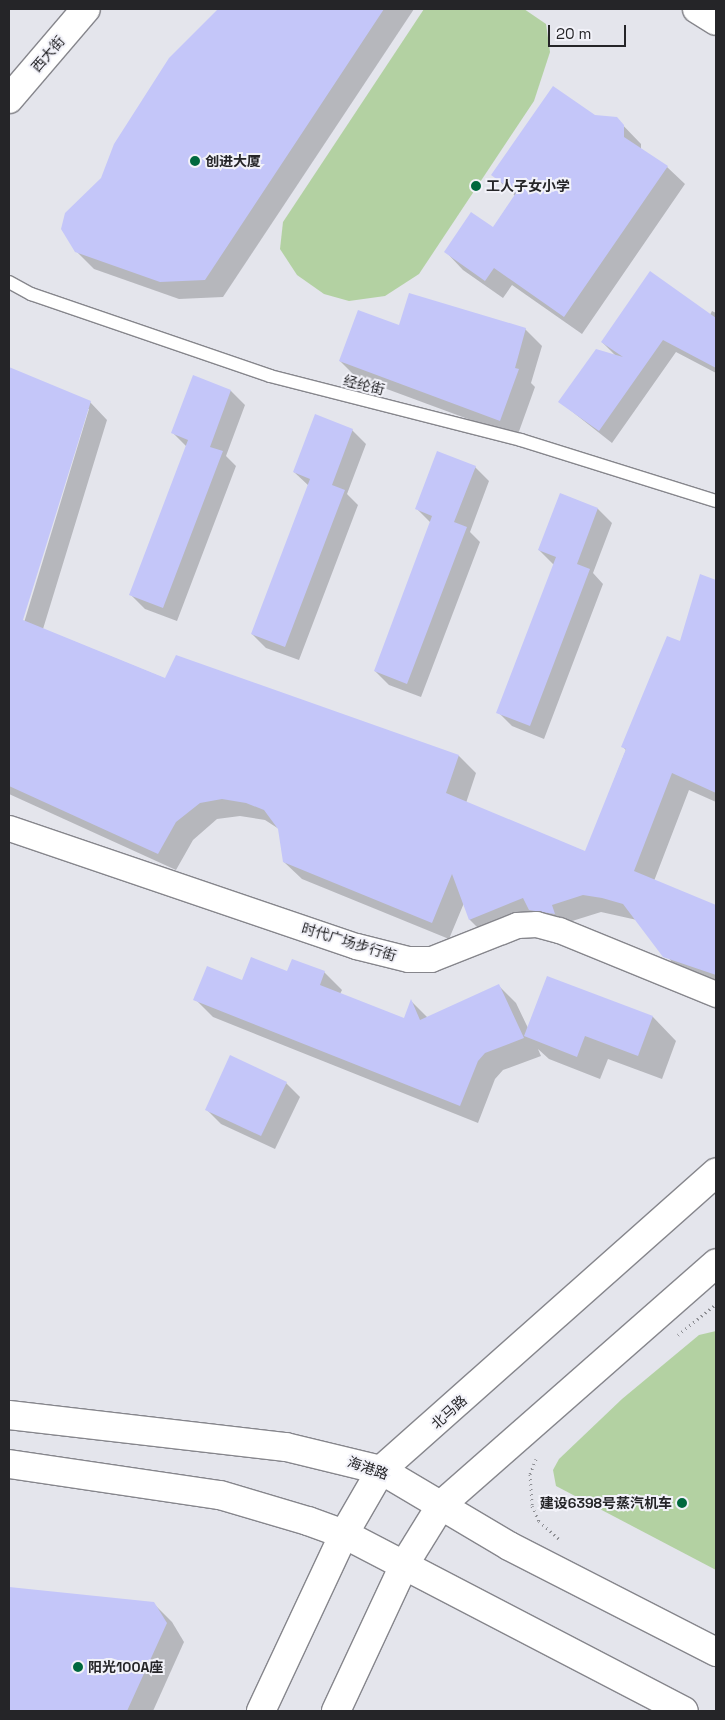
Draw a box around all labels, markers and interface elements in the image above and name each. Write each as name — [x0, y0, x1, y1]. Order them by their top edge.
scale bar — [550, 15, 628, 47]
text: 20 m — [556, 24, 591, 43]
street label: 西大街 — [28, 33, 68, 75]
place label: 创进大厦 — [205, 153, 261, 169]
marker: 创进大厦 — [189, 155, 201, 167]
place label: 工人子女小学 — [486, 178, 570, 194]
marker: 工人子女小学 — [470, 180, 482, 192]
street label: 经纶街 — [342, 372, 386, 398]
street label: 时代广场步行街 — [300, 920, 398, 964]
street label: 北马路 — [428, 1392, 470, 1432]
street label: 海港路 — [345, 1453, 391, 1483]
place label: 建设6398号蒸汽机车 — [540, 1495, 672, 1511]
marker: 建设6398号蒸汽机车 — [676, 1497, 688, 1509]
place label: 阳光100A座 — [88, 1659, 163, 1675]
marker: 阳光100A座 — [72, 1661, 84, 1673]

